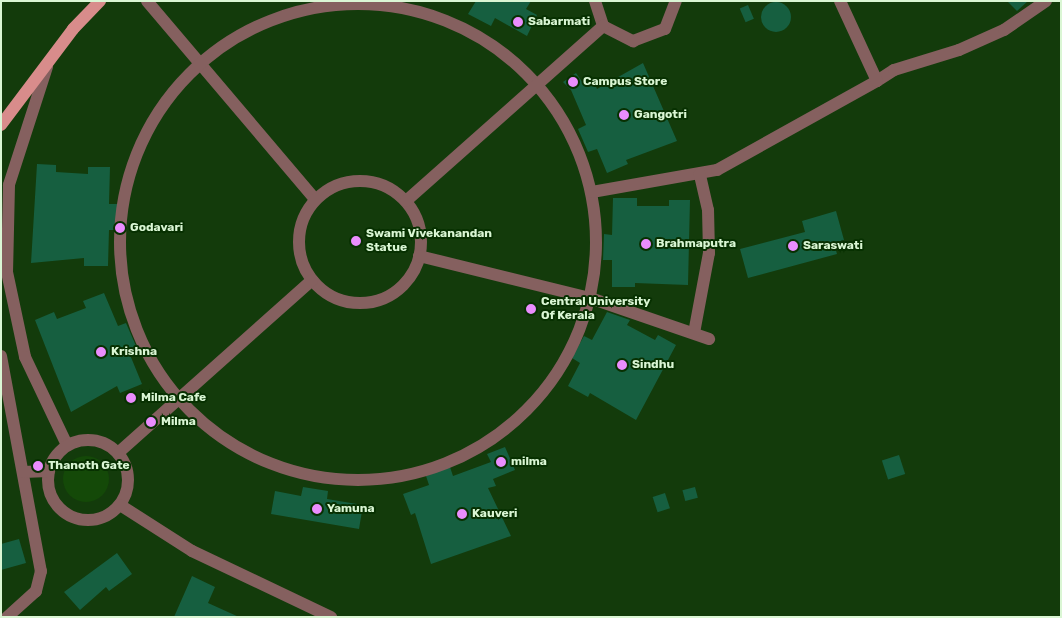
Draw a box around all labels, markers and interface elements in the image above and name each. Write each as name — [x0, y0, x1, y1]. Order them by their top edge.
place label: Sabarmati — [528, 15, 590, 29]
marker: Sabarmati — [512, 16, 524, 28]
place label: Campus Store — [583, 75, 667, 89]
marker: Campus Store — [567, 76, 579, 88]
place label: Gangotri — [634, 108, 687, 122]
marker: Gangotri — [618, 109, 630, 121]
place label: Godavari — [130, 221, 183, 235]
marker: Godavari — [114, 222, 126, 234]
place label: Swami Vivekanandan Statue — [366, 227, 492, 255]
marker: Swami Vivekanandan Statue — [350, 235, 362, 247]
place label: Brahmaputra — [656, 237, 736, 251]
marker: Brahmaputra — [640, 238, 652, 250]
place label: Saraswati — [803, 239, 863, 253]
marker: Saraswati — [787, 240, 799, 252]
place label: Central University Of Kerala — [541, 295, 650, 323]
marker: Central University Of Kerala — [525, 303, 537, 315]
place label: Krishna — [111, 345, 157, 359]
marker: Krishna — [95, 346, 107, 358]
place label: Sindhu — [632, 358, 674, 372]
marker: Sindhu — [616, 359, 628, 371]
place label: Milma Cafe — [141, 391, 206, 405]
marker: Milma Cafe — [125, 392, 137, 404]
place label: Milma — [161, 415, 196, 429]
marker: Milma — [145, 416, 157, 428]
place label: milma — [511, 455, 547, 469]
marker: milma — [495, 456, 507, 468]
place label: Thanoth Gate — [48, 459, 130, 473]
marker: Thanoth Gate — [32, 460, 44, 472]
place label: Yamuna — [327, 502, 375, 516]
marker: Yamuna — [311, 503, 323, 515]
place label: Kauveri — [472, 507, 518, 521]
marker: Kauveri — [456, 508, 468, 520]

